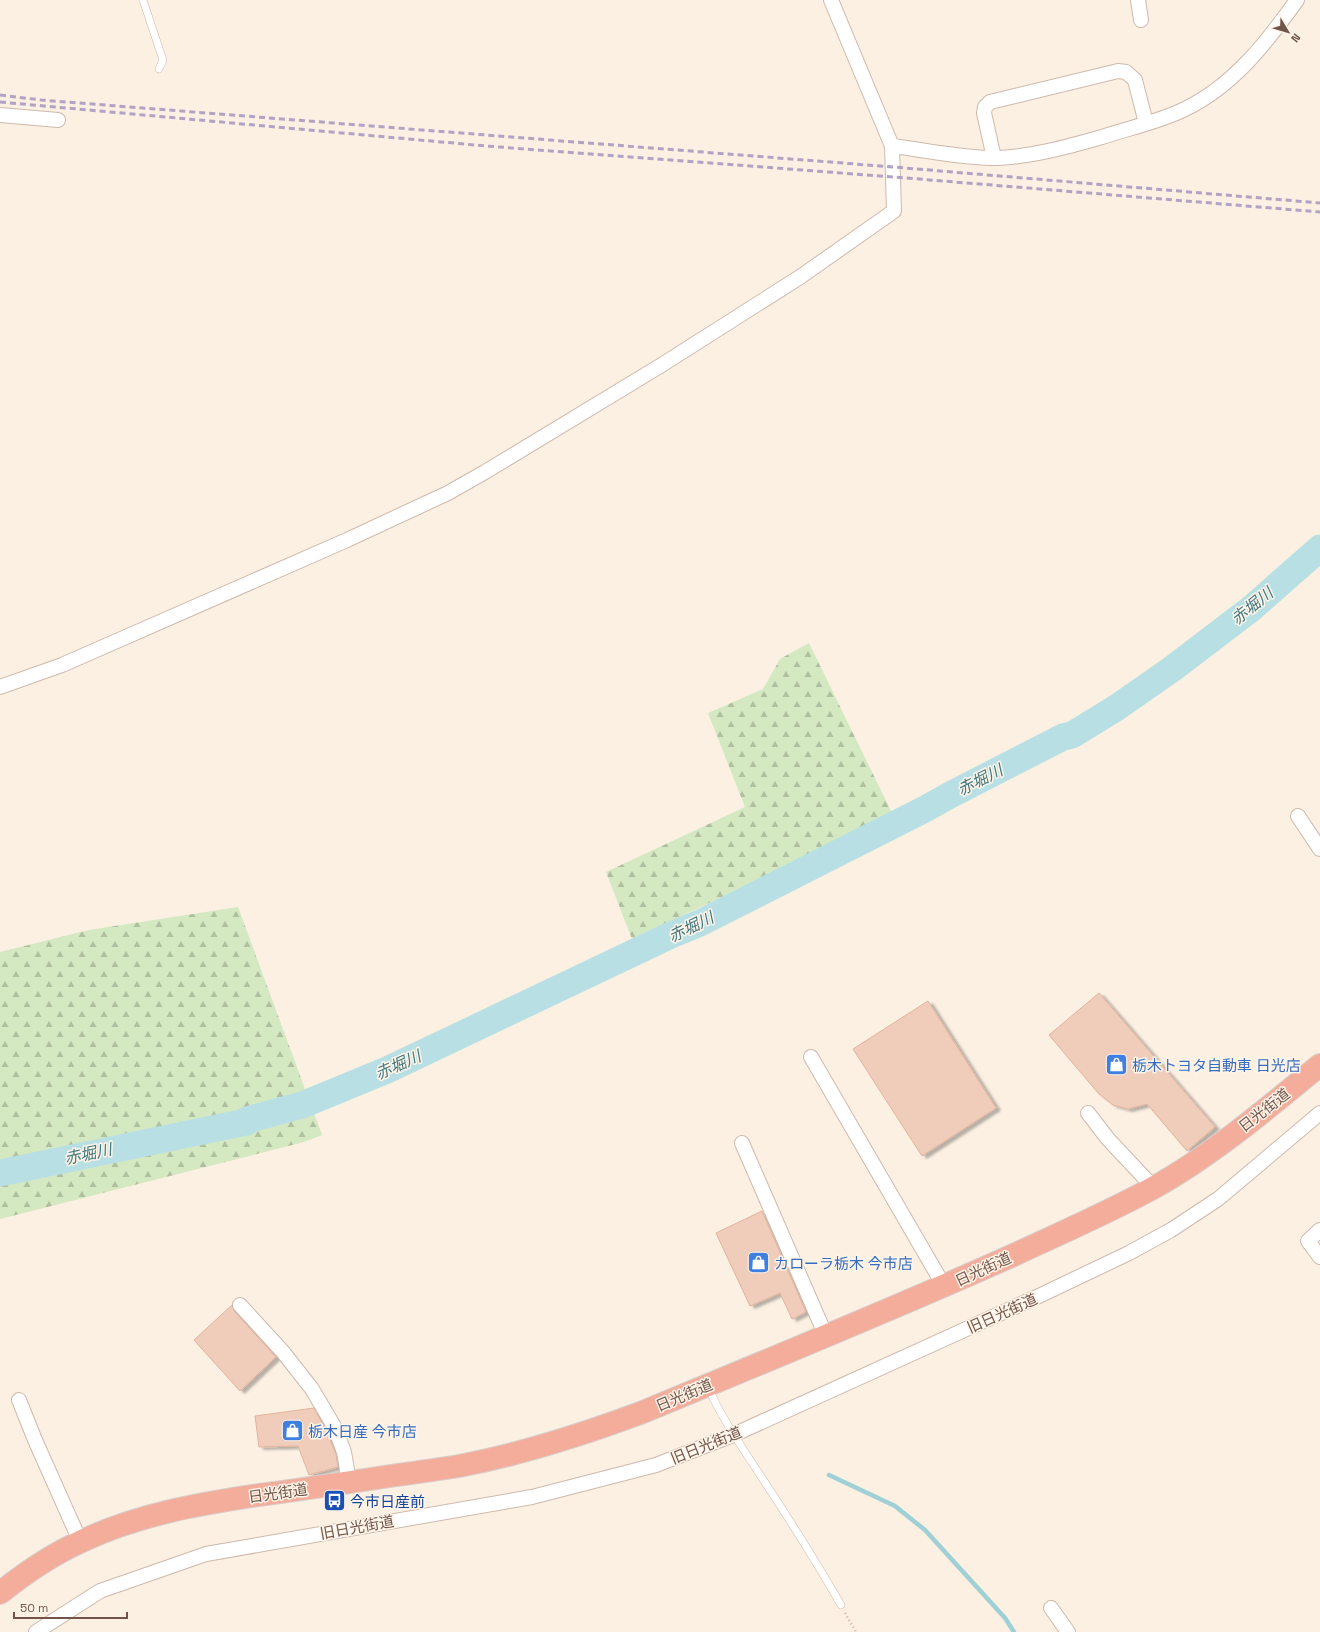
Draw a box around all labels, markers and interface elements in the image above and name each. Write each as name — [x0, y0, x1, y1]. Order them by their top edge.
north arrow — [1268, 12, 1308, 52]
text: N — [1288, 31, 1304, 45]
water label: 赤堀川 — [1227, 581, 1279, 629]
water label: 赤堀川 — [954, 759, 1008, 800]
water label: 赤堀川 — [665, 906, 719, 947]
water label: 赤堀川 — [372, 1045, 426, 1084]
shop icon: 栃木トヨタ自動車 日光店 — [1104, 1052, 1130, 1078]
place label: 栃木トヨタ自動車 日光店 — [1132, 1056, 1301, 1075]
street label: 日光街道 — [1235, 1084, 1293, 1136]
water label: 赤堀川 — [62, 1138, 116, 1169]
street label: 日光街道 — [952, 1248, 1014, 1290]
shop icon: カローラ栃木 今市店 — [746, 1250, 772, 1276]
place label: カローラ栃木 今市店 — [774, 1254, 913, 1273]
street label: 旧日光街道 — [964, 1289, 1040, 1337]
street label: 日光街道 — [653, 1375, 715, 1415]
shop icon: 栃木日産 今市店 — [279, 1418, 305, 1444]
place label: 栃木日産 今市店 — [308, 1422, 417, 1441]
street label: 旧日光街道 — [668, 1422, 744, 1468]
street label: 日光街道 — [247, 1479, 309, 1507]
bus stop icon: 今市日産前 — [321, 1488, 347, 1514]
place label: 今市日産前 — [350, 1492, 425, 1511]
street label: 旧日光街道 — [318, 1511, 396, 1543]
scale bar — [14, 1594, 127, 1620]
text: 50 m — [20, 1600, 48, 1616]

